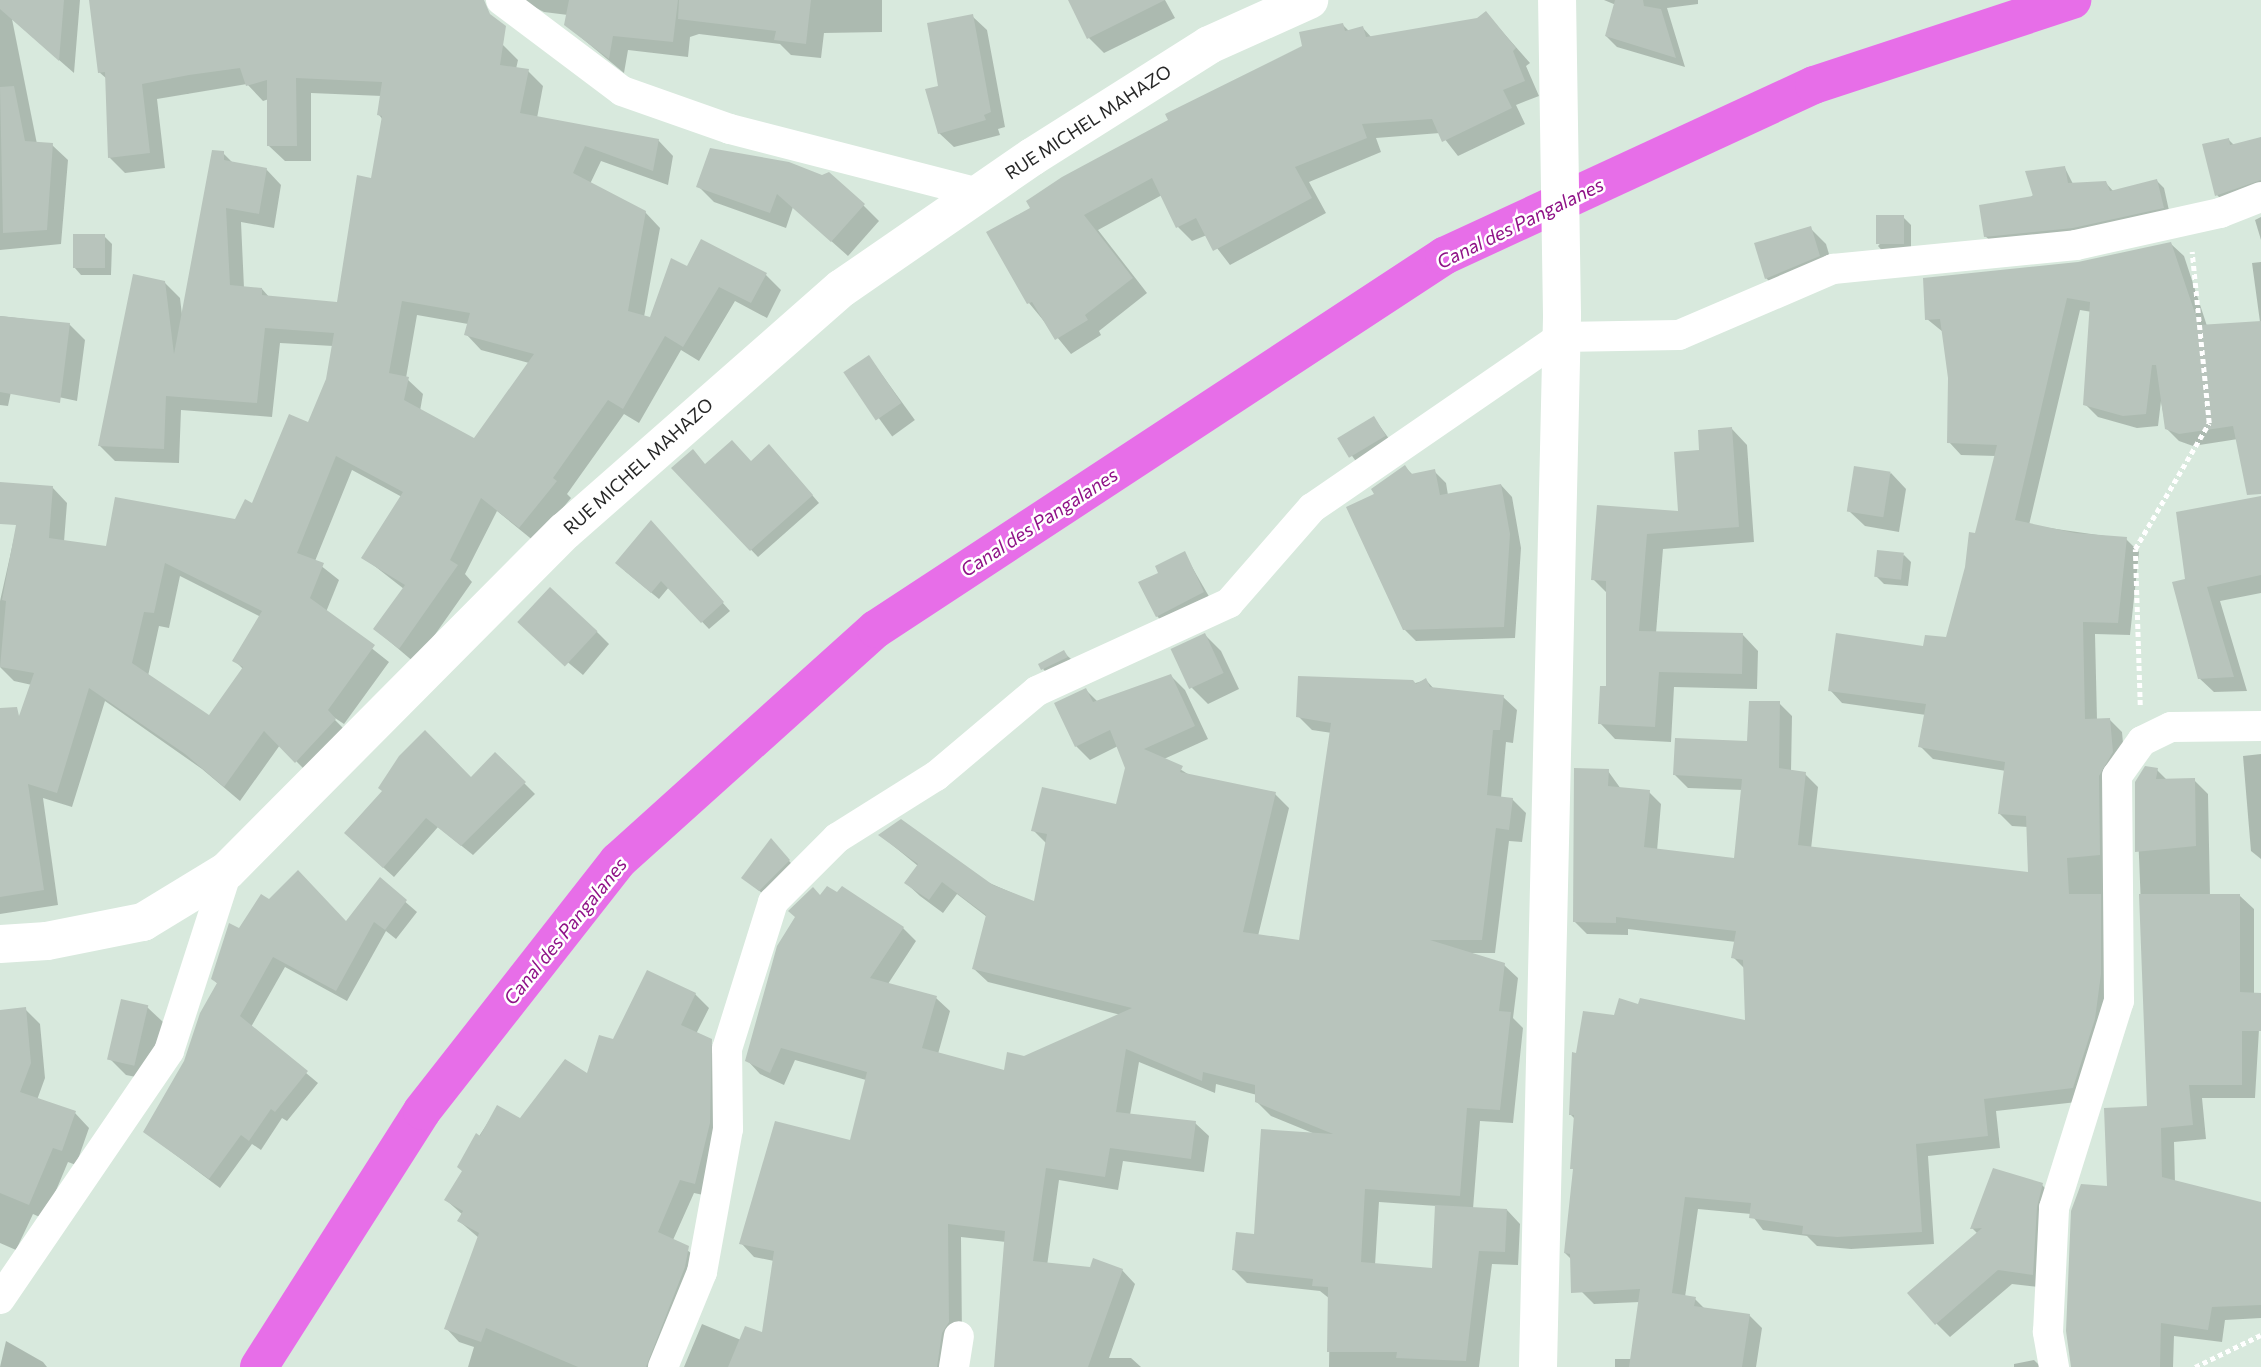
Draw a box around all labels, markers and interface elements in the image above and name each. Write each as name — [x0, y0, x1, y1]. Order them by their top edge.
street label: RUE MICHEL MAHAZO — [1001, 60, 1175, 184]
water label: Canal des Pangalanes — [1433, 173, 1607, 273]
street label: RUE MICHEL MAHAZO — [559, 393, 717, 539]
water label: Canal des Pangalanes — [956, 463, 1122, 581]
water label: Canal des Pangalanes — [499, 853, 631, 1009]

